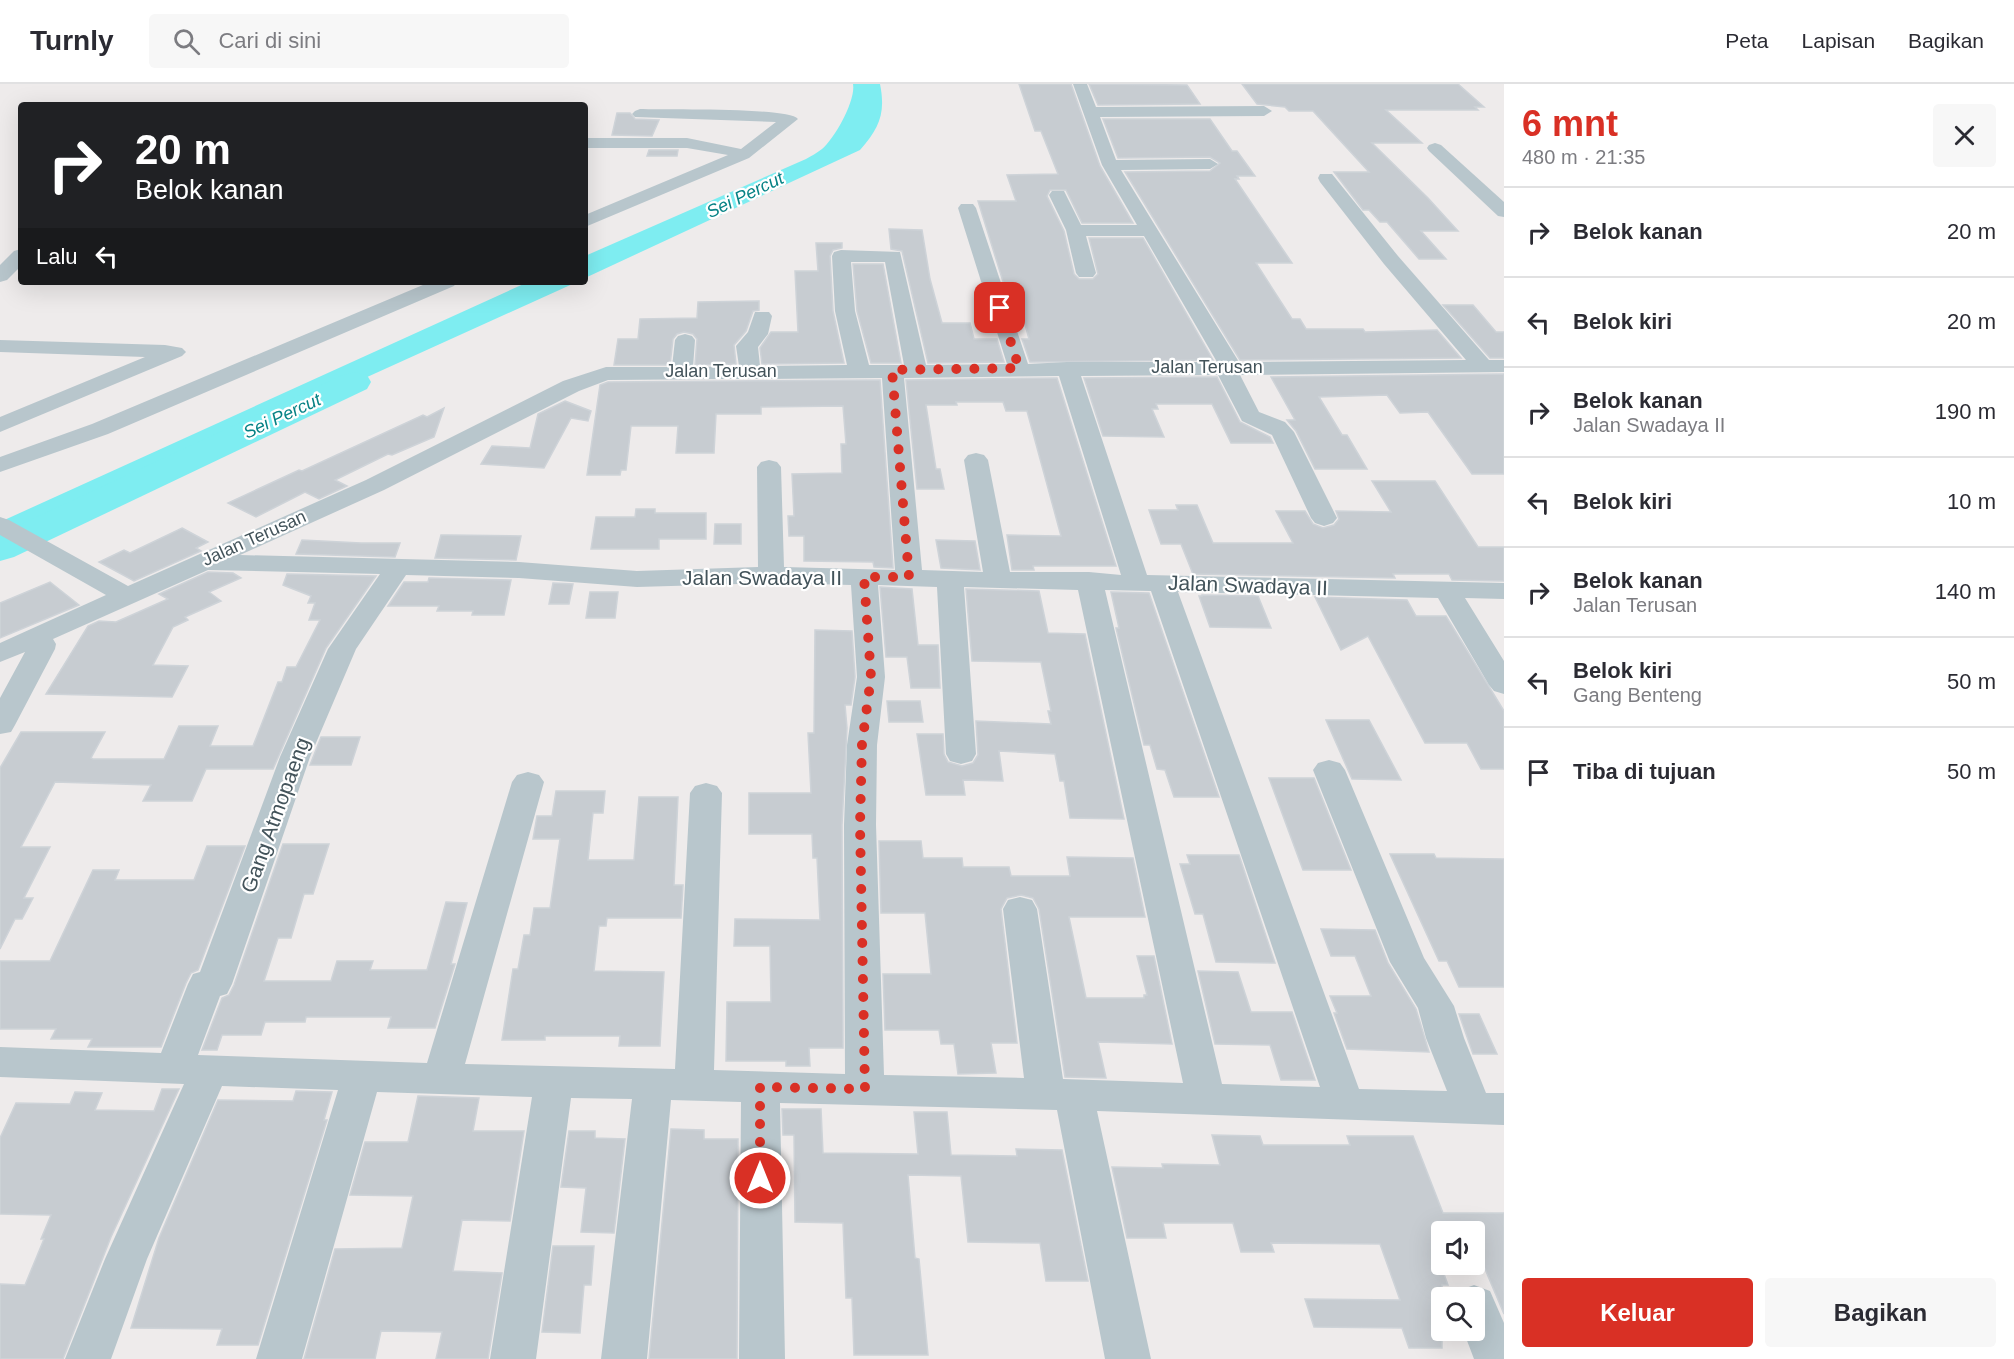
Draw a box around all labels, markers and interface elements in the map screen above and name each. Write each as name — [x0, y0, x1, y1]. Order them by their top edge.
search box — [149, 14, 569, 68]
text: Turnly — [30, 25, 113, 56]
icon: search — [170, 25, 203, 58]
text: Cari di sini — [218, 28, 321, 53]
text: Peta — [1725, 29, 1769, 52]
text: Lapisan — [1802, 29, 1875, 52]
text: Bagikan — [1908, 29, 1984, 52]
text: 6 mnt — [1522, 103, 1618, 144]
button: close — [1933, 104, 1996, 167]
icon: right — [36, 126, 114, 204]
text: 20 m — [135, 126, 231, 173]
text: 480 m · 21:35 — [1522, 146, 1645, 168]
water label: Sei Percut — [703, 167, 788, 222]
text: Belok kanan — [135, 175, 284, 205]
icon: right — [1522, 216, 1555, 249]
text: Belok kanan — [1573, 219, 1703, 244]
text: 20 m — [1947, 219, 1996, 244]
icon: left — [90, 240, 123, 273]
text: Lalu — [36, 244, 78, 269]
pin — [974, 282, 1025, 333]
icon: arrive — [983, 291, 1016, 324]
icon: left — [1522, 306, 1555, 339]
text: Belok kiri — [1573, 309, 1672, 334]
text: 20 m — [1947, 309, 1996, 334]
street label: Jalan Terusan — [1151, 357, 1263, 377]
street label: Jalan Terusan — [665, 361, 777, 381]
text: Belok kanan — [1573, 388, 1703, 413]
water label: Sei Percut — [240, 389, 325, 443]
icon: right — [1522, 396, 1555, 429]
text: 190 m — [1935, 399, 1996, 424]
text: Jalan Swadaya II — [1573, 414, 1725, 436]
icon: left — [1522, 486, 1555, 519]
text: Belok kiri — [1573, 489, 1672, 514]
text: 10 m — [1947, 489, 1996, 514]
street label: Jalan Terusan — [199, 506, 309, 570]
street label: Jalan Swadaya II — [682, 566, 842, 589]
text: Belok kanan — [1573, 568, 1703, 593]
street label: Jalan Swadaya II — [1168, 571, 1328, 599]
icon: right — [1522, 576, 1555, 609]
text: 140 m — [1935, 579, 1996, 604]
text: Jalan Terusan — [1573, 594, 1697, 616]
text: Belok kiri — [1573, 658, 1672, 683]
icon: left — [1522, 666, 1555, 699]
text: 50 m — [1947, 669, 1996, 694]
text: Gang Benteng — [1573, 684, 1702, 706]
street label: Gang Atmopaeng — [236, 734, 314, 896]
icon: arrive — [1522, 756, 1555, 789]
text: Tiba di tujuan — [1573, 759, 1716, 784]
text: 50 m — [1947, 759, 1996, 784]
position arrow — [728, 1146, 792, 1210]
map controls — [1431, 1221, 1485, 1341]
button: sound — [1431, 1221, 1485, 1275]
button: Keluar — [1522, 1278, 1753, 1347]
button: Bagikan — [1765, 1278, 1996, 1347]
button: search — [1431, 1287, 1485, 1341]

